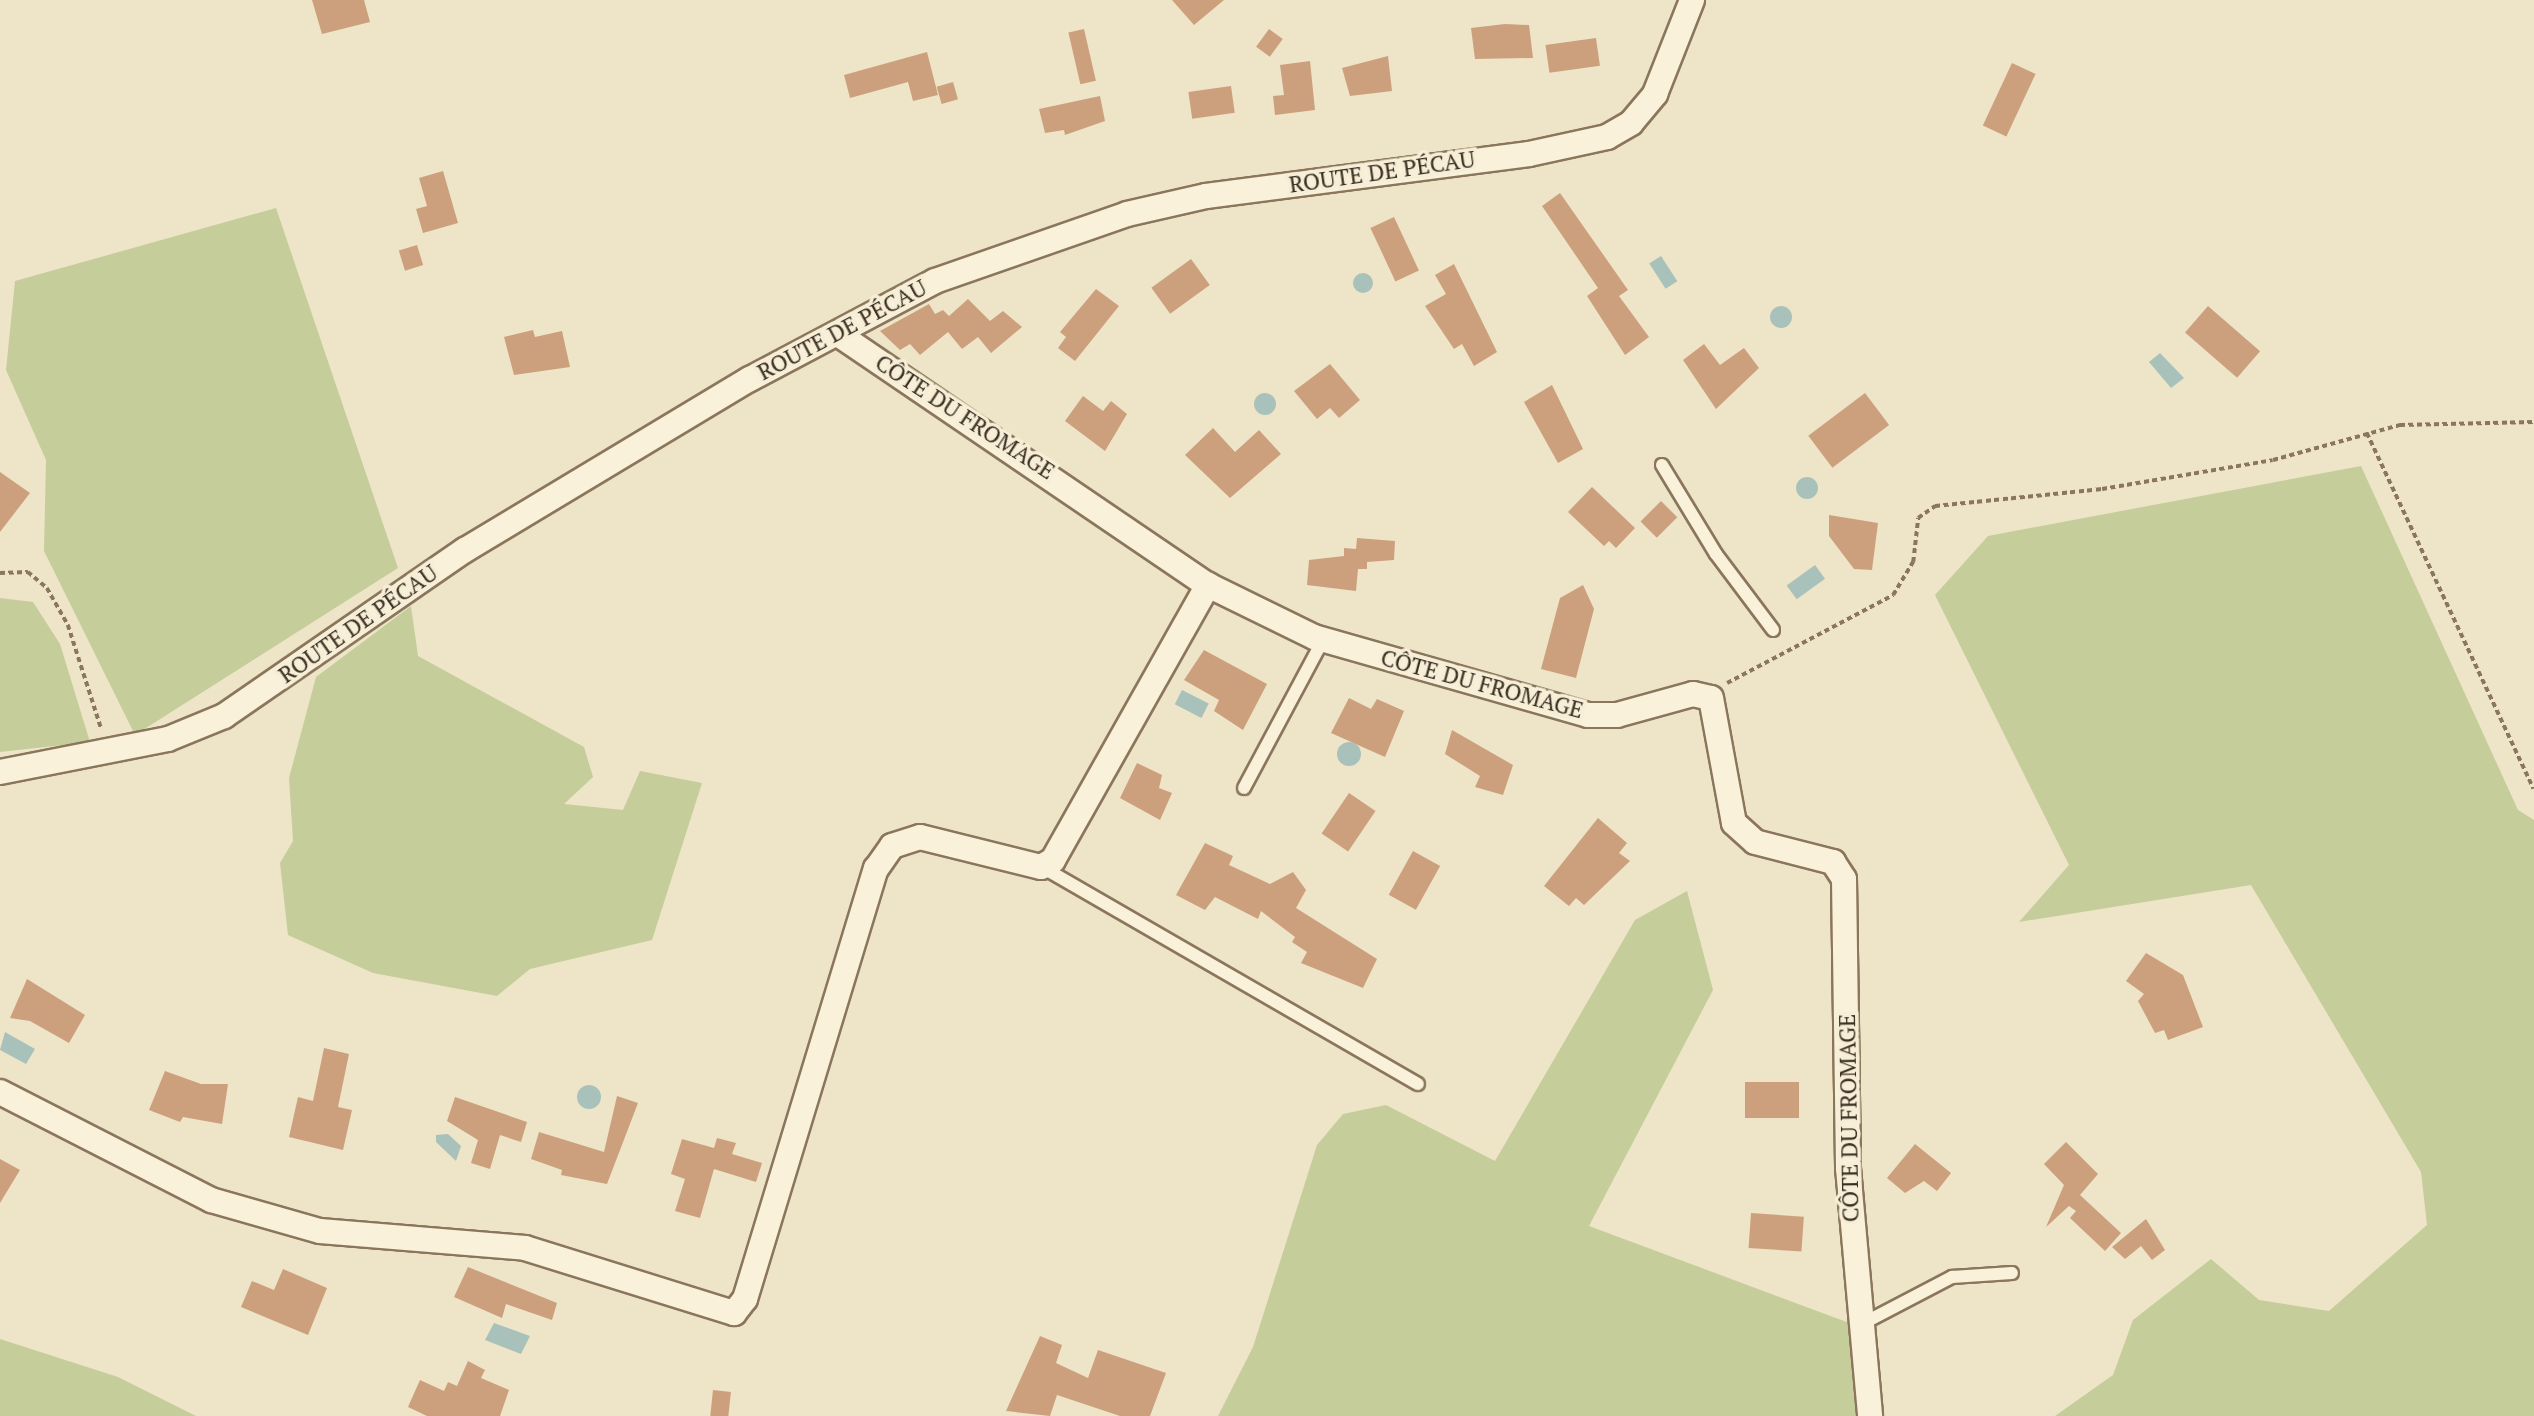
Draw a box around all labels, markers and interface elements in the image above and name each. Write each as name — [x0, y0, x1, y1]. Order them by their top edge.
street label: ROUTE DE PÉCAU — [1287, 145, 1477, 199]
street label: ROUTE DE PÉCAU — [753, 274, 931, 386]
street label: CÔTE DU FROMAGE — [870, 349, 1060, 485]
street label: ROUTE DE PÉCAU — [273, 559, 443, 689]
street label: CÔTE DU FROMAGE — [1378, 644, 1586, 724]
street label: CÔTE DU FROMAGE — [1833, 1014, 1865, 1222]

